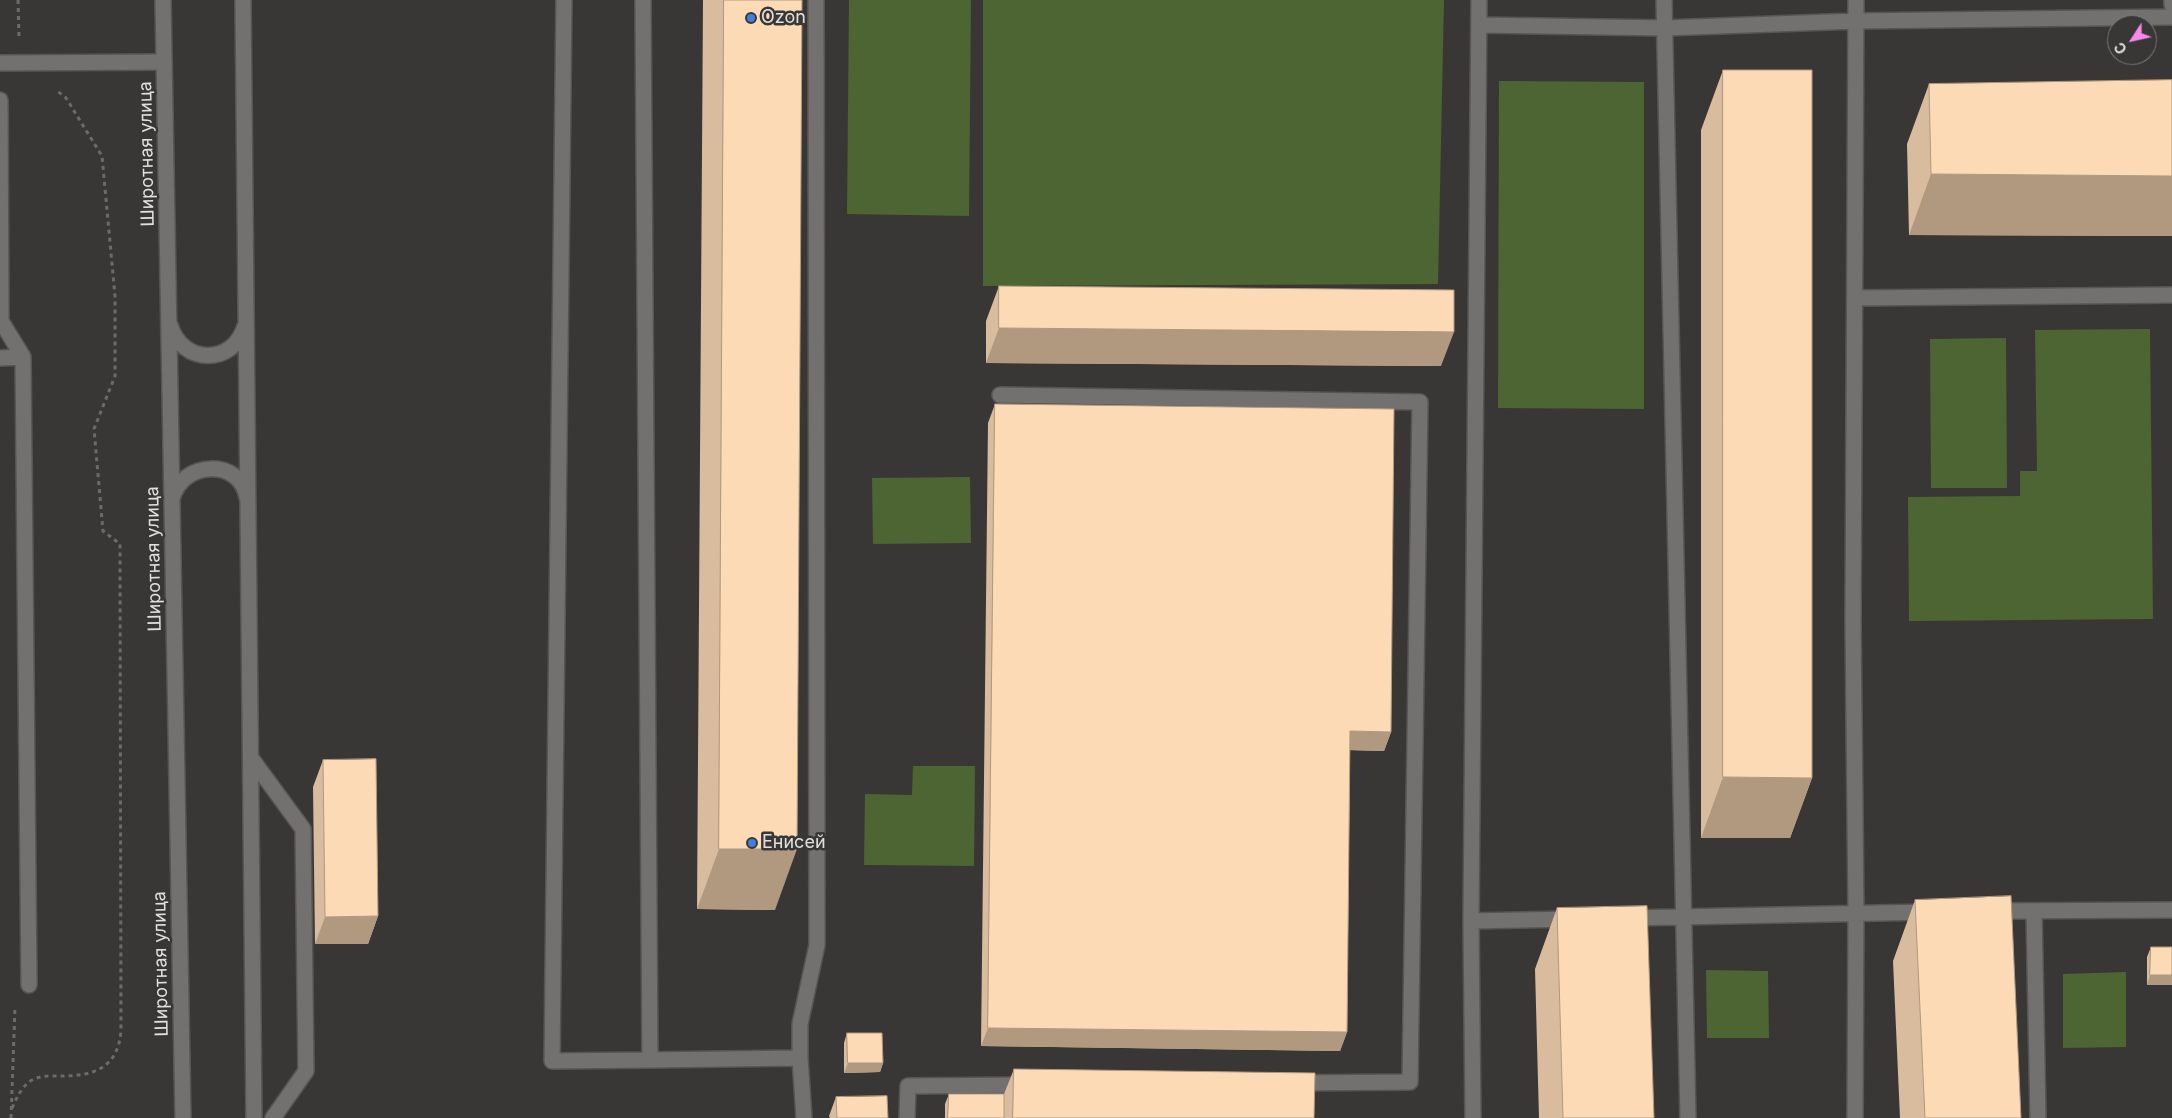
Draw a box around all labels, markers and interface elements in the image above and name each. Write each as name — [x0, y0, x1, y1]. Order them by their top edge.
place label: Ozon — [761, 7, 806, 29]
marker: Ozon — [745, 12, 757, 24]
north arrow — [2107, 15, 2157, 65]
text: С — [2110, 39, 2130, 57]
street label: Широтная улица — [135, 81, 159, 227]
street label: Широтная улица — [142, 486, 166, 632]
place label: Енисей — [762, 832, 826, 854]
marker: Енисей — [746, 837, 758, 849]
street label: Широтная улица — [149, 891, 173, 1037]

